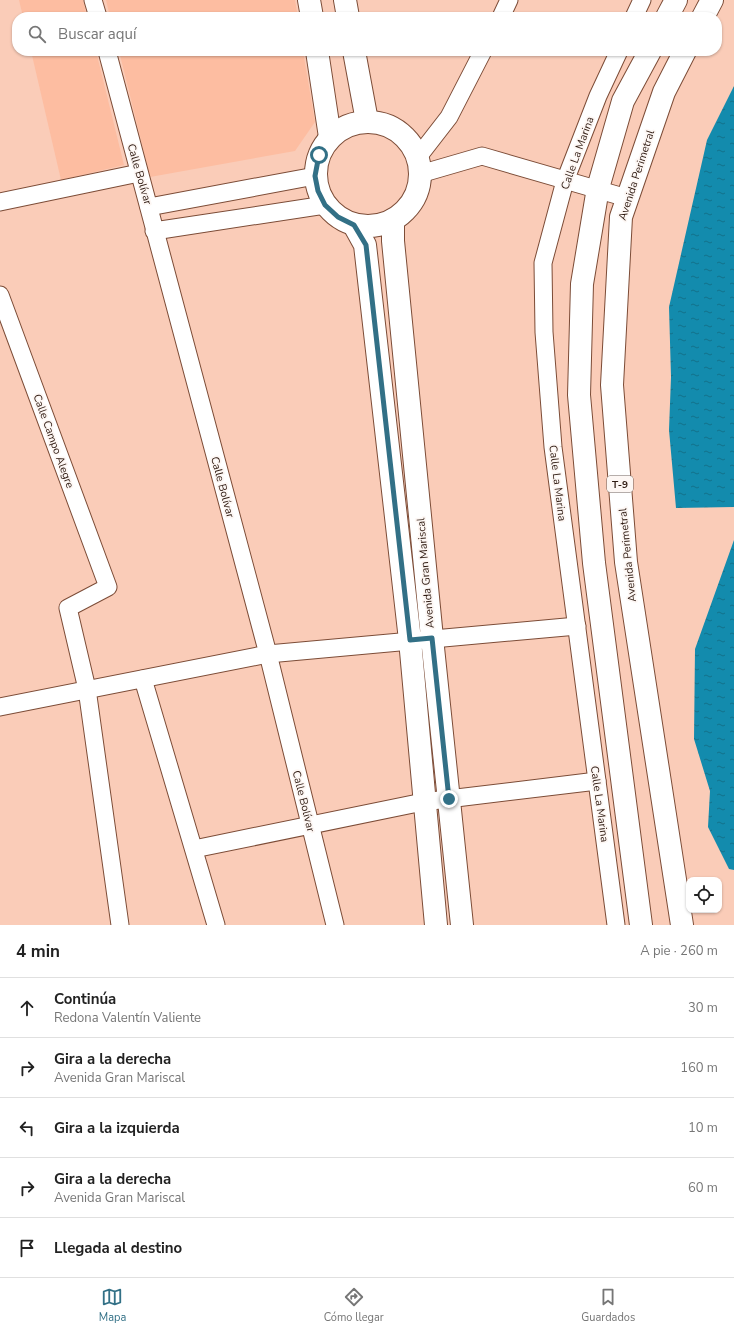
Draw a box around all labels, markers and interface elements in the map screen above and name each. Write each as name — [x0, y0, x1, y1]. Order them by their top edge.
search box — [12, 12, 722, 56]
icon: search — [26, 23, 48, 45]
text: Buscar aquí — [58, 24, 136, 44]
street label: Calle La Marina — [557, 114, 598, 192]
street label: Avenida Perimetral — [615, 127, 658, 222]
street label: Calle Bolívar — [124, 142, 155, 206]
route start — [310, 146, 328, 164]
street label: Calle Campo Alegre — [30, 392, 78, 491]
street label: Calle La Marina — [545, 444, 570, 522]
street label: Calle Bolívar — [207, 455, 238, 519]
road number: T-9 — [607, 476, 633, 492]
street label: Avenida Perimetral — [615, 507, 640, 603]
street label: Avenida Gran Mariscal — [413, 516, 438, 629]
street label: Calle La Marina — [587, 765, 612, 843]
street label: Calle Bolívar — [289, 769, 318, 833]
route end — [440, 790, 458, 808]
map controls — [686, 877, 722, 913]
button: locate — [686, 877, 722, 913]
text: 4 min — [16, 940, 60, 963]
text: A pie · 260 m — [640, 942, 718, 960]
text: Continúa — [54, 989, 116, 1009]
icon: ahead — [16, 997, 38, 1019]
text: 30 m — [688, 999, 718, 1017]
text: Redona Valentín Valiente — [54, 1009, 201, 1027]
text: Gira a la derecha — [54, 1049, 171, 1069]
icon: right — [16, 1057, 38, 1079]
text: 160 m — [680, 1059, 718, 1077]
text: Avenida Gran Mariscal — [54, 1069, 185, 1087]
icon: left — [16, 1117, 38, 1139]
text: Gira a la izquierda — [54, 1118, 180, 1138]
text: 10 m — [688, 1119, 718, 1137]
text: Gira a la derecha — [54, 1169, 171, 1189]
icon: right — [16, 1177, 38, 1199]
text: 60 m — [688, 1179, 718, 1197]
text: Avenida Gran Mariscal — [54, 1189, 185, 1207]
icon: arrive — [16, 1237, 38, 1259]
text: Llegada al destino — [54, 1238, 182, 1258]
tab: Mapa — [99, 1286, 126, 1325]
tab: Cómo llegar — [324, 1286, 384, 1325]
tab: Guardados — [581, 1286, 635, 1325]

